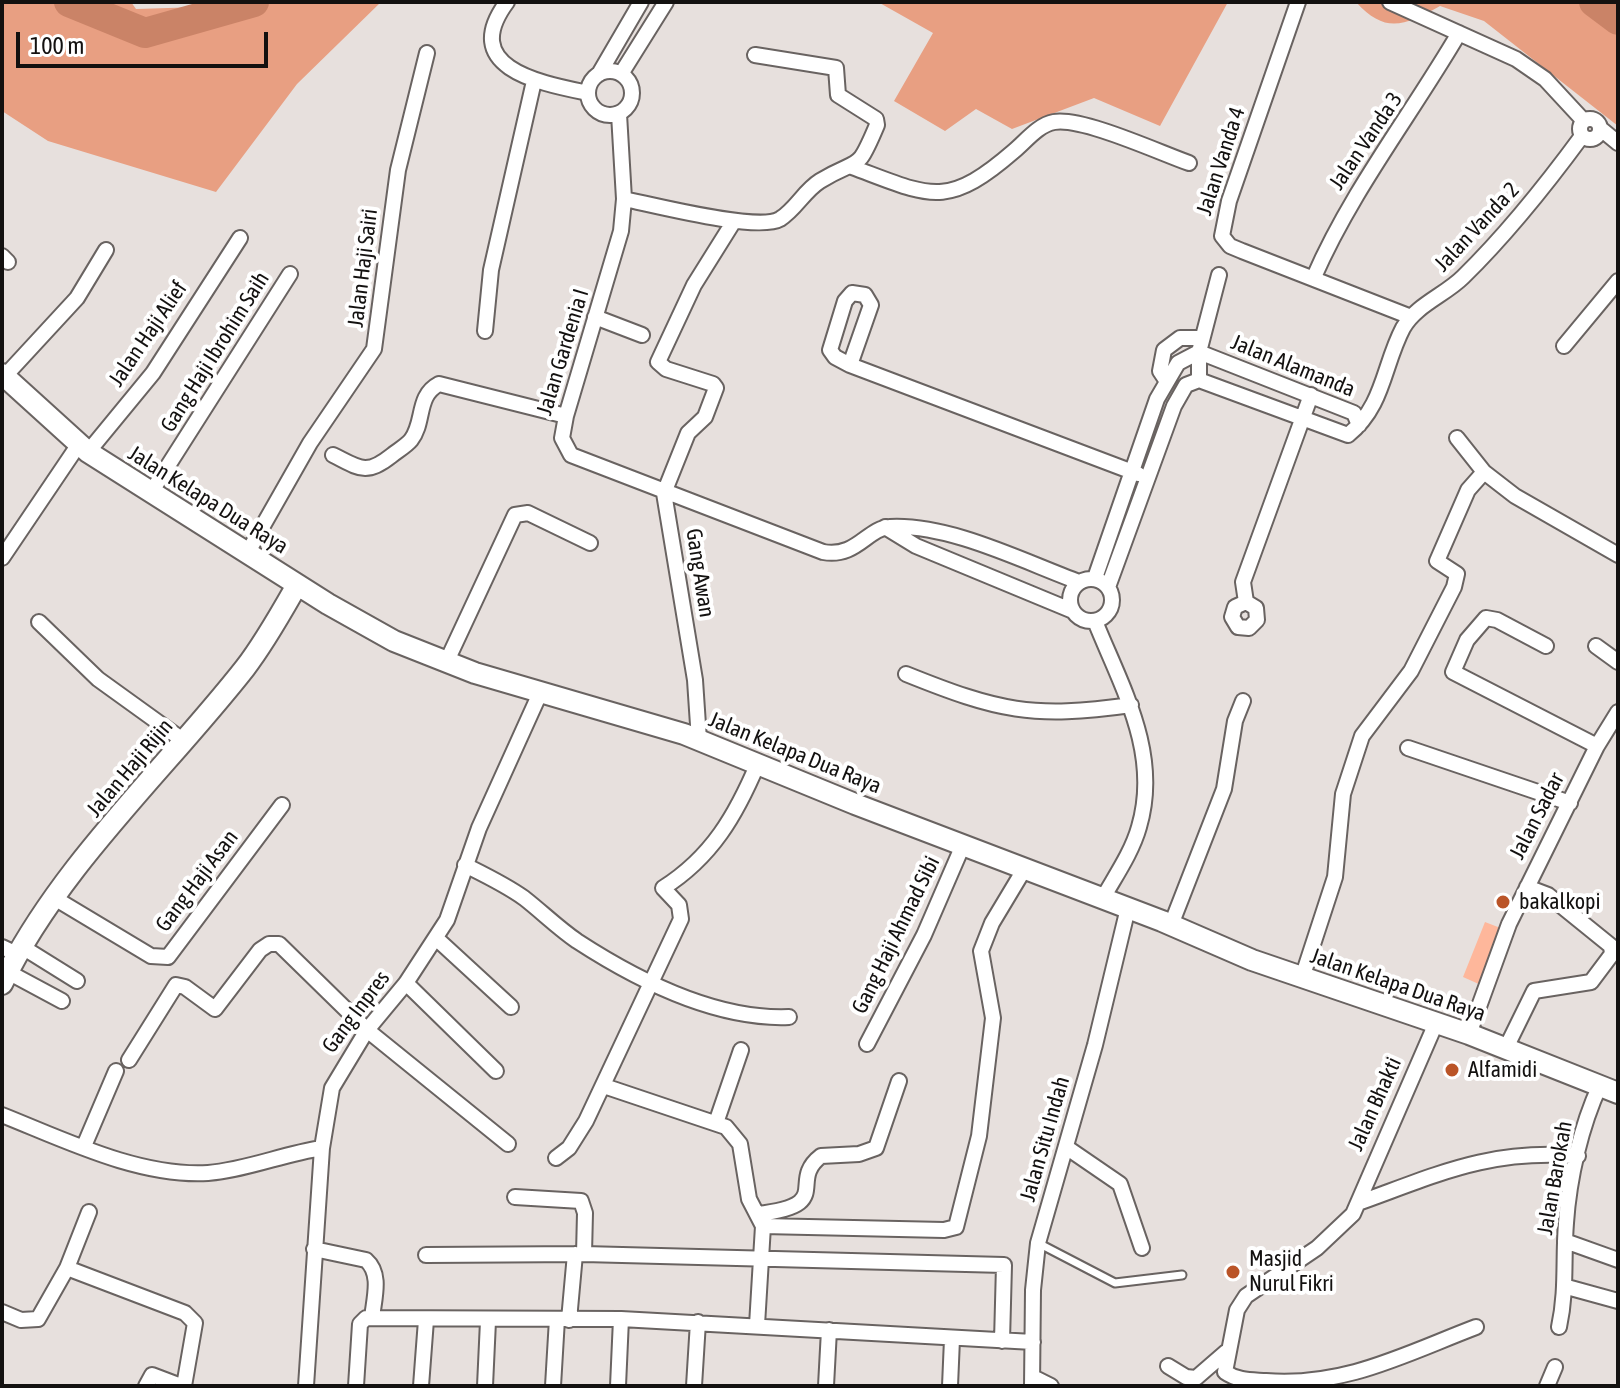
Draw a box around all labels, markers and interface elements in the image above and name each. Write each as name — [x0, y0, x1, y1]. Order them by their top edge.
scale bar — [20, 16, 272, 66]
text: 100 m — [30, 32, 84, 59]
street label: Jalan Vanda 3 — [1324, 87, 1408, 195]
street label: Jalan Vanda 4 — [1191, 104, 1251, 218]
street label: Jalan Vanda 2 — [1429, 177, 1525, 277]
street label: Jalan Haji Sairi — [343, 207, 383, 329]
street label: Gang Haji Ibrohim Saih — [155, 267, 275, 437]
street label: Jalan Haji Alief — [103, 277, 193, 391]
street label: Jalan Gardenia I — [531, 286, 595, 418]
street label: Jalan Alamanda — [1227, 329, 1359, 403]
street label: Jalan Kelapa Dua Raya — [123, 440, 293, 560]
street label: Gang Awan — [680, 527, 720, 619]
street label: Jalan Kelapa Dua Raya — [705, 706, 885, 800]
street label: Jalan Haji Rijin — [81, 714, 179, 822]
street label: Jalan Sadar — [1504, 768, 1570, 864]
street label: Gang Haji Asan — [150, 825, 244, 937]
street label: Gang Haji Ahmad Sibi — [846, 852, 946, 1018]
place label: bakalkopi — [1519, 889, 1600, 915]
marker: bakalkopi — [1494, 893, 1512, 911]
street label: Jalan Kelapa Dua Raya — [1307, 943, 1489, 1027]
street label: Gang Inpres — [317, 966, 395, 1058]
street label: Jalan Bhakti — [1343, 1053, 1407, 1155]
place label: Alfamidi — [1468, 1057, 1537, 1083]
marker: Alfamidi — [1443, 1061, 1461, 1079]
street label: Jalan Situ Indah — [1015, 1073, 1075, 1205]
street label: Jalan Barokah — [1532, 1119, 1578, 1237]
place label: Masjid Nurul Fikri — [1249, 1246, 1334, 1298]
marker: Masjid Nurul Fikri — [1224, 1263, 1242, 1281]

